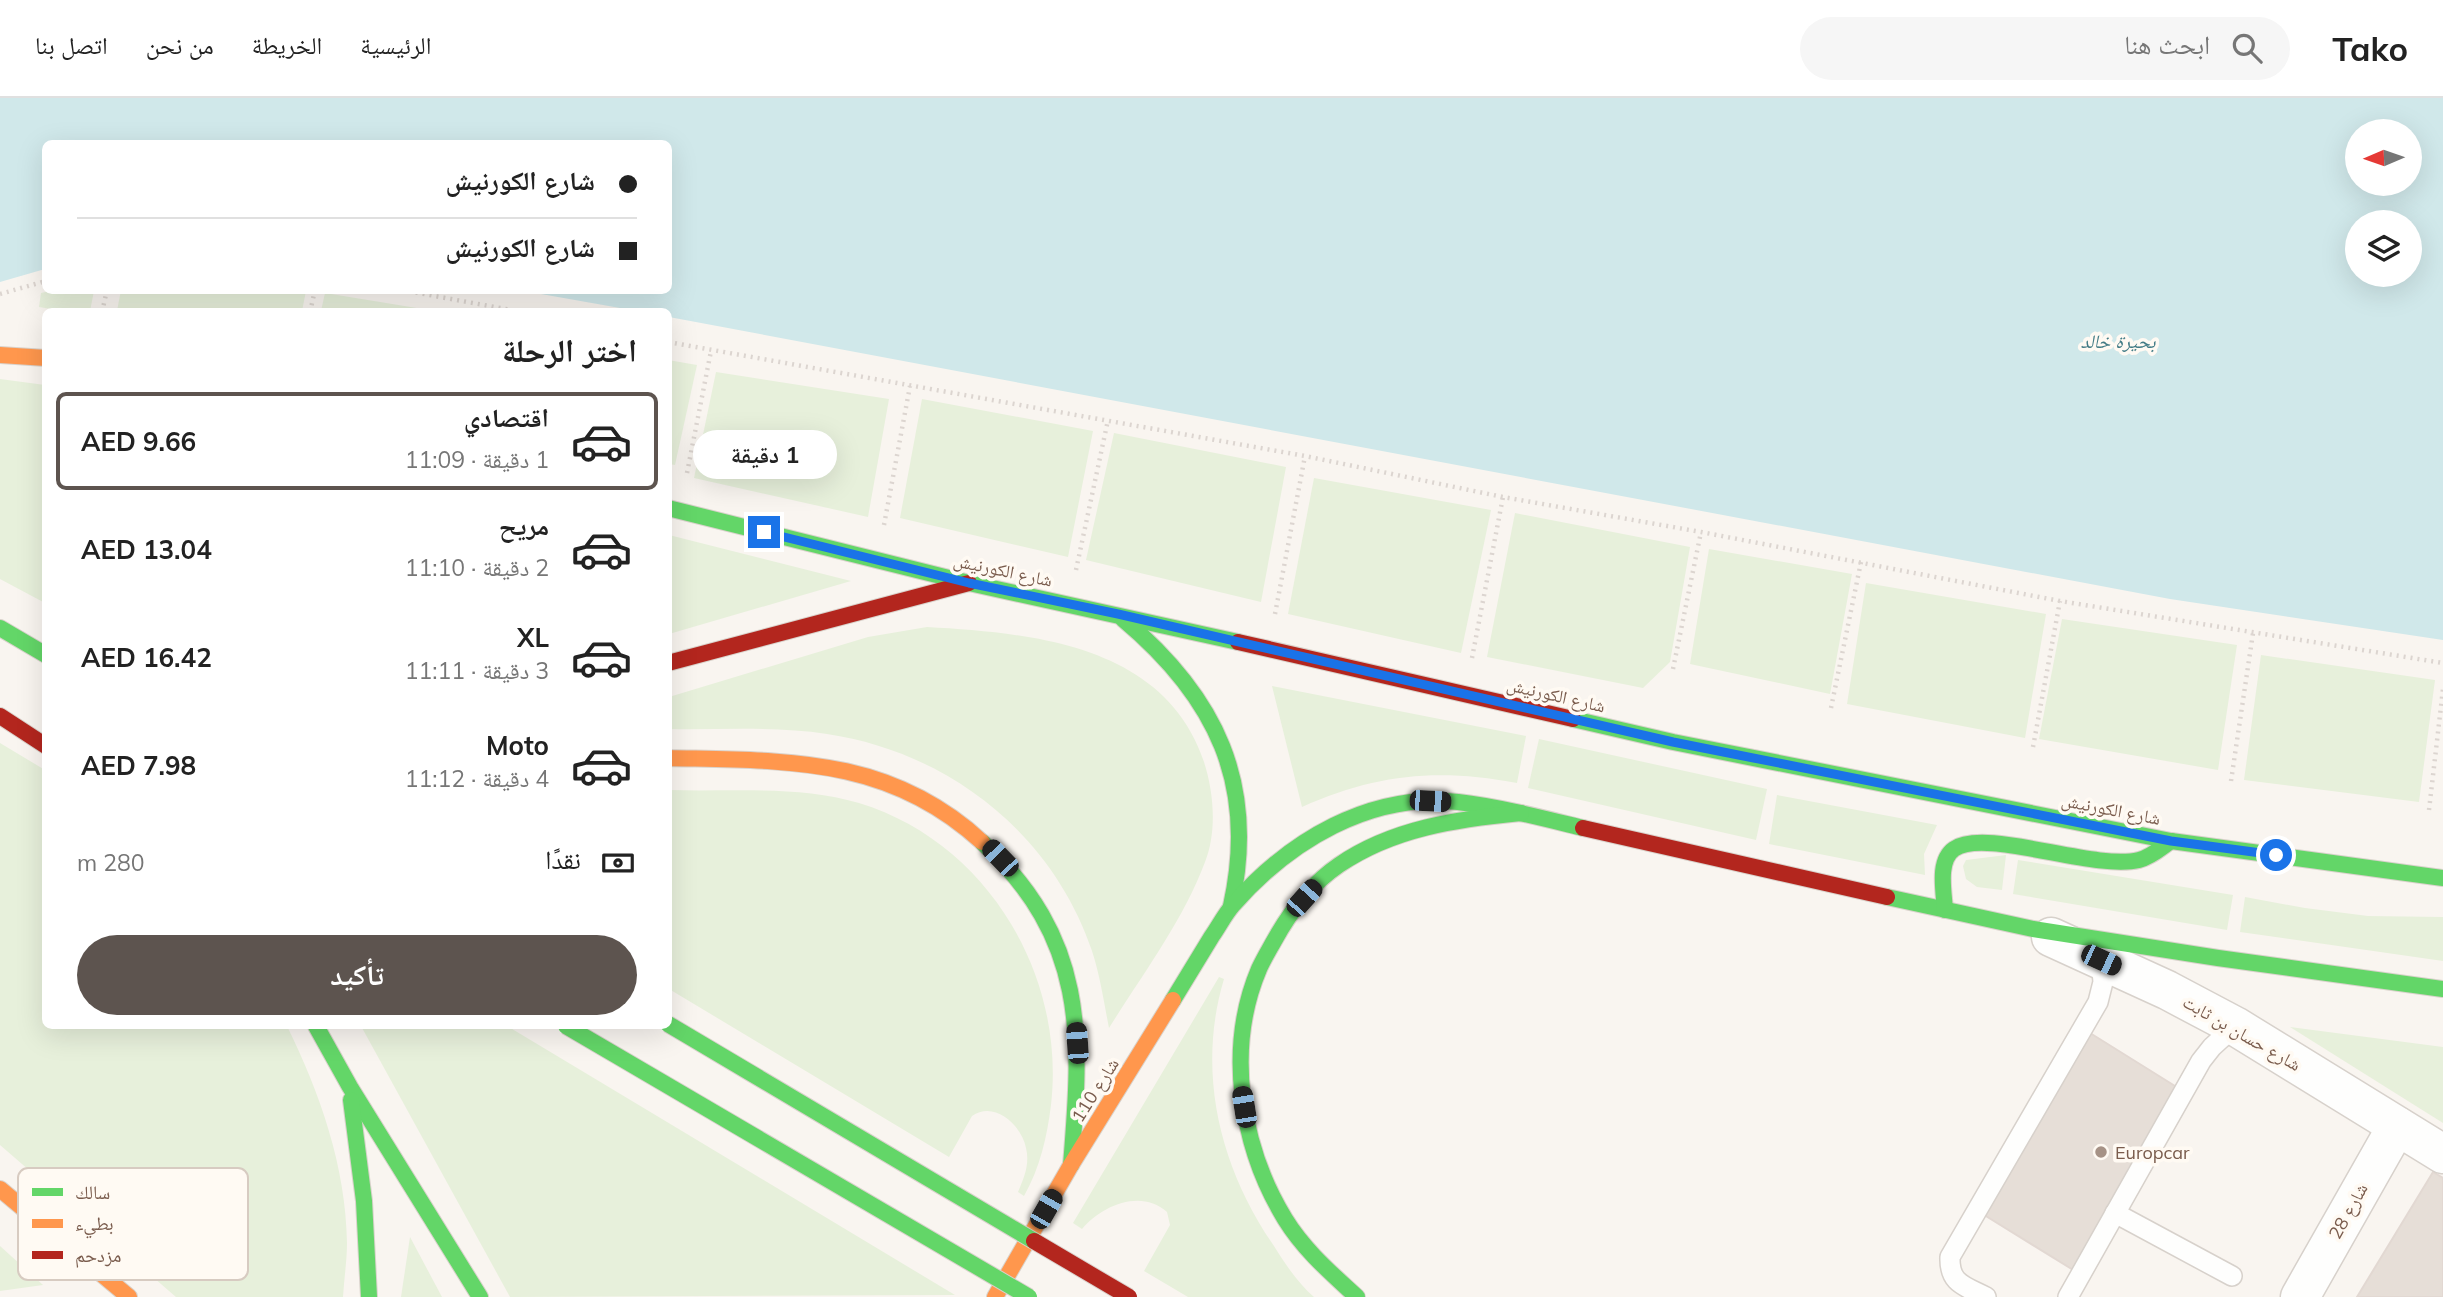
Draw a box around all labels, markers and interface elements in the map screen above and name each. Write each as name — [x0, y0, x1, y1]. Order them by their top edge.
search box — [1800, 17, 2290, 80]
text: ابحث هنا — [2124, 28, 2210, 61]
text: Tako — [2332, 28, 2408, 69]
icon: search — [2228, 29, 2266, 67]
text: اتصل بنا — [35, 30, 108, 60]
text: من نحن — [146, 30, 214, 60]
text: الخريطة — [252, 30, 322, 60]
text: الرئيسية — [360, 30, 431, 60]
north arrow — [2345, 119, 2422, 196]
map controls — [2345, 119, 2422, 287]
text: شارع الكورنيش — [445, 164, 595, 197]
button: layers — [2345, 210, 2422, 287]
text: شارع الكورنيش — [445, 231, 595, 264]
water label: بحيرة خالد — [2080, 329, 2156, 353]
text: اختر الرحلة — [502, 330, 637, 370]
text: اقتصادي — [464, 401, 549, 434]
icon: car — [570, 410, 633, 473]
text: AED 9.66 — [81, 425, 196, 458]
callout: 1 دقيقة — [692, 430, 836, 480]
text: 1 دقيقة — [731, 440, 799, 469]
text: 1 دقيقة · 11:09 — [405, 445, 549, 474]
text: مريح — [499, 509, 549, 542]
route end — [748, 516, 780, 548]
icon: car — [570, 518, 633, 581]
text: AED 13.04 — [81, 533, 212, 566]
street label: شارع الكورنيش — [952, 548, 1054, 592]
text: 2 دقيقة · 11:10 — [405, 553, 549, 582]
text: XL — [517, 621, 549, 654]
icon: car — [570, 626, 633, 689]
text: AED 16.42 — [81, 641, 212, 674]
text: 3 دقيقة · 11:11 — [405, 656, 549, 685]
street label: شارع الكورنيش — [1505, 673, 1607, 717]
text: Moto — [486, 729, 549, 762]
icon: car — [570, 734, 633, 797]
text: AED 7.98 — [81, 749, 196, 782]
text: 4 دقيقة · 11:12 — [405, 764, 549, 793]
street label: شارع الكورنيش — [2060, 788, 2162, 830]
car — [1409, 789, 1452, 813]
car — [978, 836, 1023, 880]
route start — [2260, 839, 2292, 871]
text: نقدًا — [545, 843, 581, 876]
icon: cash — [599, 844, 637, 882]
text: 280 m — [77, 848, 145, 877]
car — [1283, 875, 1326, 921]
button: تأكيد — [77, 935, 637, 1015]
car — [2078, 942, 2125, 978]
street label: شارع حسان بن ثابت — [2179, 990, 2305, 1076]
car — [1066, 1021, 1089, 1065]
street label: شارع 110 — [1066, 1054, 1124, 1126]
car — [1231, 1085, 1258, 1129]
place label: Europcar — [2115, 1141, 2190, 1164]
marker: Europcar — [2093, 1144, 2109, 1160]
legend — [18, 1168, 248, 1280]
street label: شارع 28 — [2323, 1179, 2373, 1243]
text: سالك — [75, 1180, 110, 1204]
car — [1027, 1186, 1066, 1232]
text: بطيء — [75, 1211, 114, 1239]
text: مزدحم — [75, 1243, 121, 1268]

